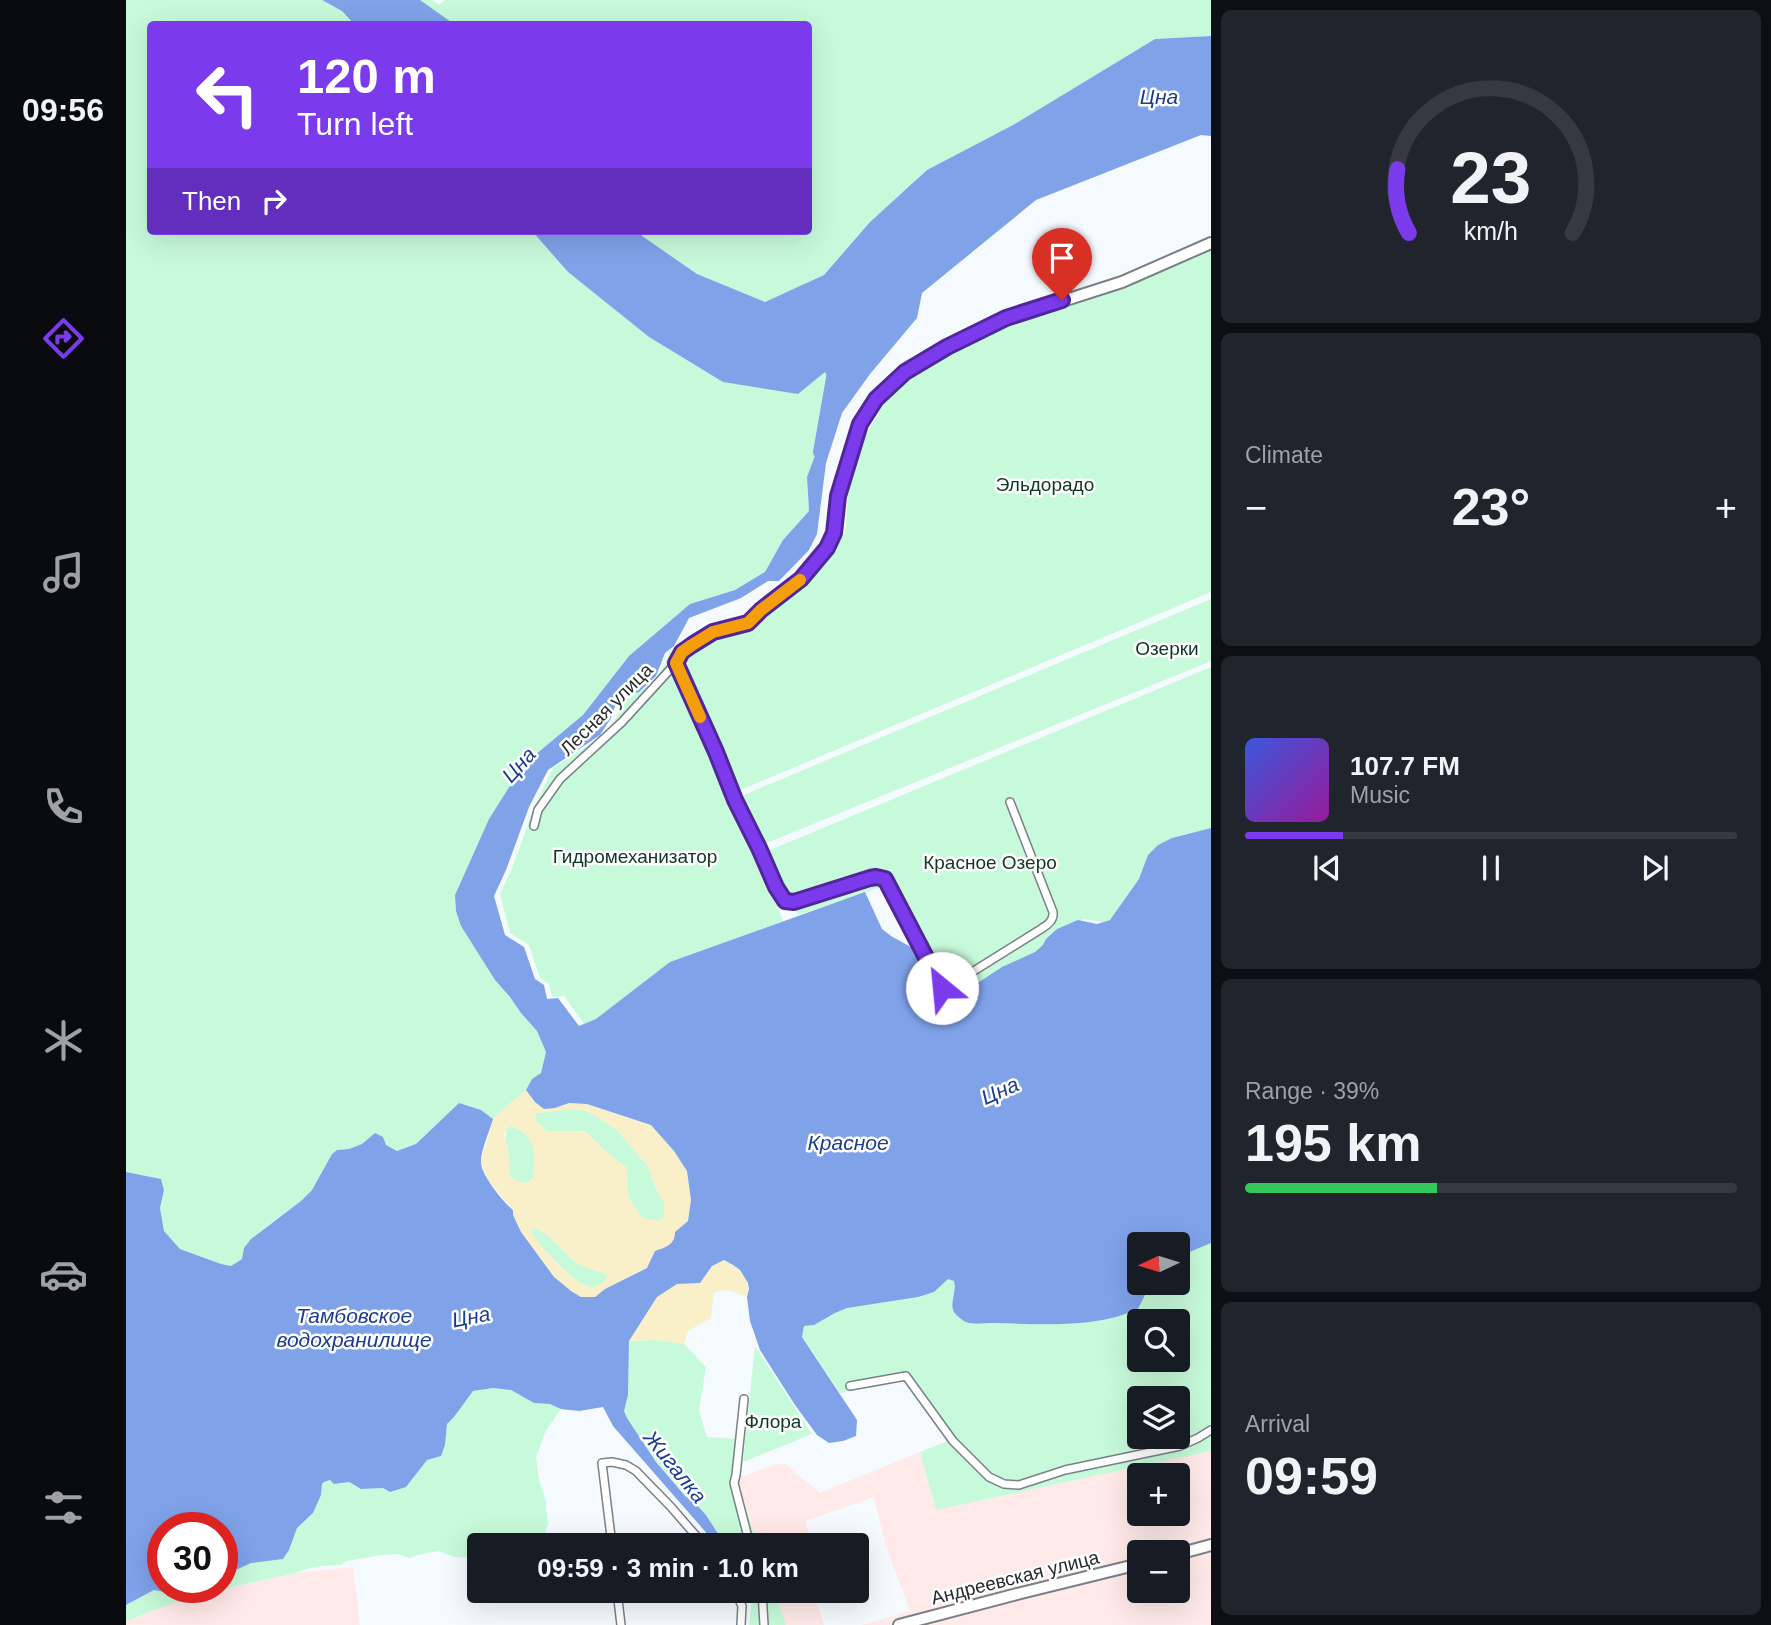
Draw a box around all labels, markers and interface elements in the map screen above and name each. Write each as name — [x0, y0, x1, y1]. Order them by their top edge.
icon: left — [182, 49, 273, 140]
text: 120 m — [297, 49, 436, 103]
water label: Цна — [1140, 85, 1178, 108]
text: 09:56 — [22, 92, 104, 128]
text: Turn left — [297, 106, 413, 142]
text: 23 — [1451, 137, 1531, 218]
icon: right — [255, 182, 293, 220]
text: Then — [182, 186, 241, 216]
text: km/h — [1464, 216, 1518, 244]
pin — [1032, 228, 1092, 300]
icon: arrive — [1043, 239, 1081, 277]
icon: directions — [39, 314, 88, 363]
text: Climate — [1245, 442, 1323, 468]
park label: Эльдорадо — [996, 474, 1094, 495]
text: 23° — [1452, 478, 1530, 536]
text: − — [1245, 487, 1267, 529]
text: + — [1715, 487, 1737, 529]
icon: music — [39, 548, 88, 597]
park label: Озерки — [1135, 638, 1199, 659]
street label: Лесная улица — [556, 659, 657, 760]
water label: Цна — [497, 743, 540, 787]
text: 107.7 FM — [1350, 751, 1460, 781]
icon: phone — [39, 782, 88, 831]
text: Music — [1350, 782, 1410, 808]
park label: Гидромеханизатор — [553, 846, 717, 867]
icon: previous — [1308, 849, 1346, 887]
icon: pause — [1472, 849, 1510, 887]
icon: next — [1636, 849, 1674, 887]
park label: Красное Озеро — [923, 852, 1057, 873]
position arrow — [905, 951, 979, 1025]
icon: climate — [39, 1016, 88, 1065]
water label: Цна — [978, 1072, 1022, 1109]
text: Range · 39% — [1245, 1078, 1379, 1104]
text: 195 km — [1245, 1114, 1421, 1172]
water label: Красное — [807, 1131, 889, 1154]
north arrow — [1127, 1232, 1190, 1295]
map controls — [1127, 1232, 1190, 1603]
icon: car — [39, 1250, 88, 1299]
water label: Цна — [450, 1302, 492, 1331]
water label: Тамбовское водохранилище — [276, 1304, 432, 1351]
button: search — [1127, 1309, 1190, 1372]
button: layers — [1127, 1386, 1190, 1449]
park label: Флора — [745, 1411, 802, 1432]
text: Arrival — [1245, 1411, 1310, 1437]
water label: Жигалка — [639, 1425, 711, 1507]
text: 09:59 — [1245, 1447, 1378, 1505]
button: + — [1127, 1463, 1190, 1526]
icon: filters — [39, 1483, 88, 1532]
speed limit sign: 30 — [147, 1512, 238, 1603]
button: − — [1127, 1540, 1190, 1603]
street label: Андреевская улица — [929, 1546, 1102, 1609]
text: 09:59 · 3 min · 1.0 km — [537, 1553, 799, 1583]

